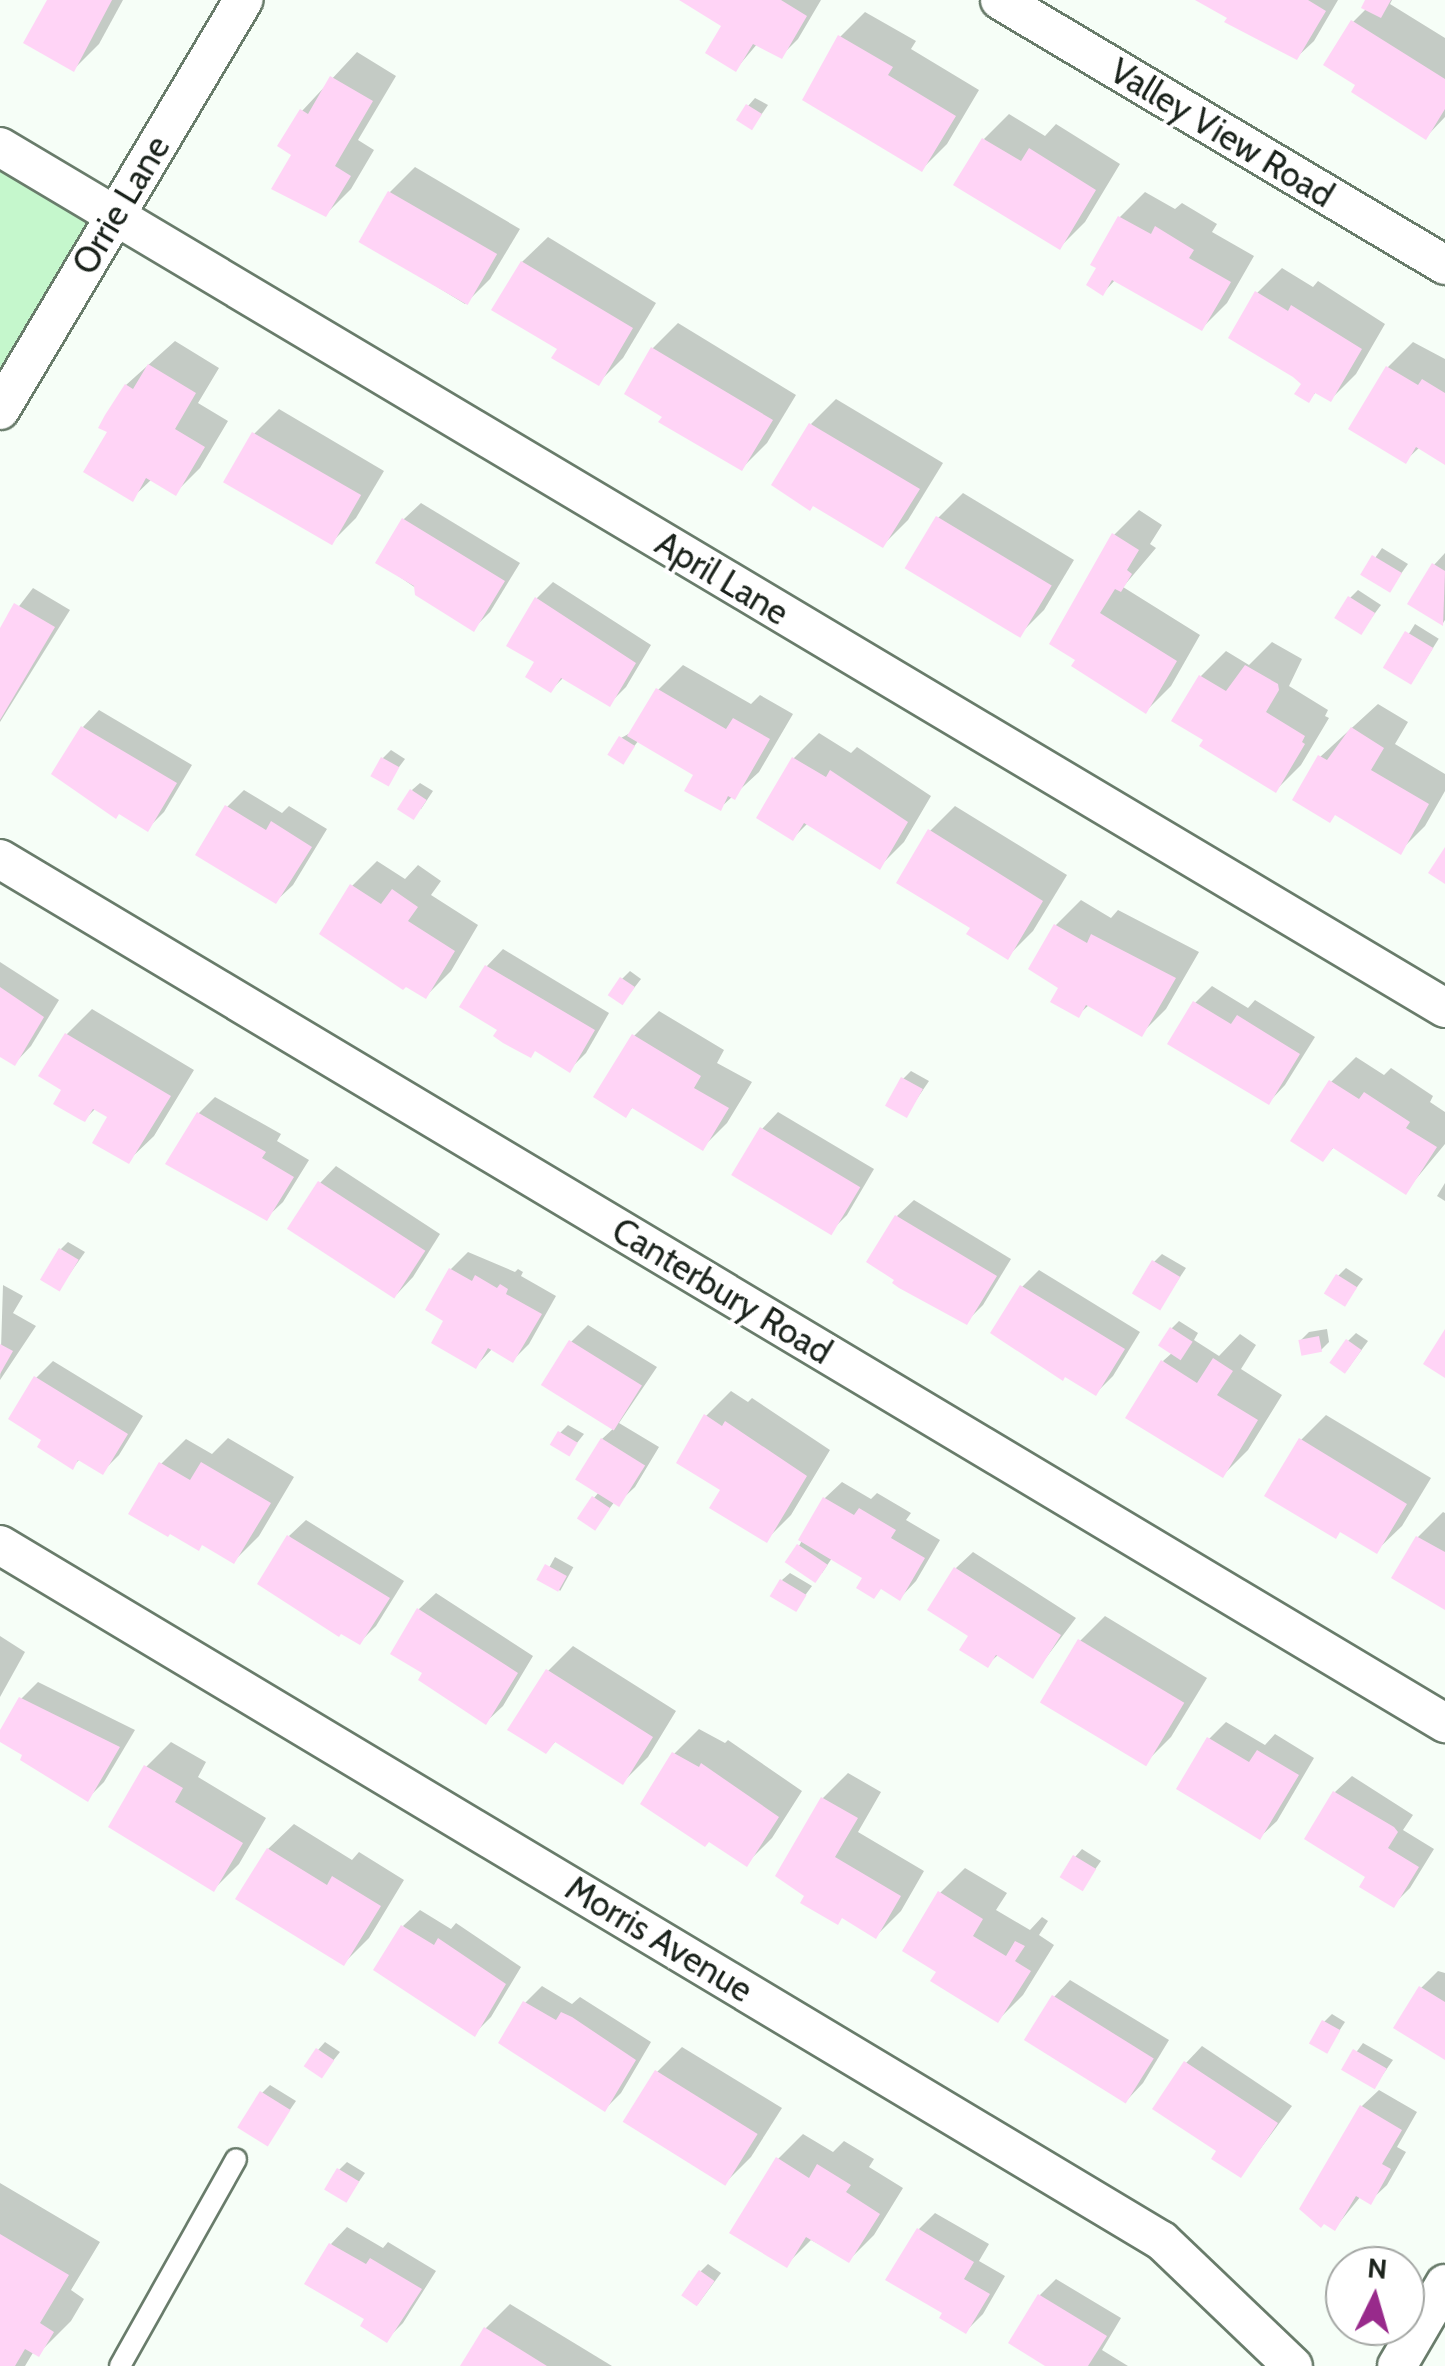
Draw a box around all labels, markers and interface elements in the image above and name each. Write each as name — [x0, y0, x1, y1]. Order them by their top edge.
street label: Valley View Road — [1102, 50, 1342, 216]
street label: Orrie Lane — [63, 128, 179, 282]
street label: April Lane — [648, 522, 796, 634]
street label: Canterbury Road — [605, 1209, 839, 1373]
street label: Morris Avenue — [558, 1867, 760, 2011]
north arrow — [1325, 2246, 1425, 2346]
text: N — [1366, 2250, 1389, 2286]

